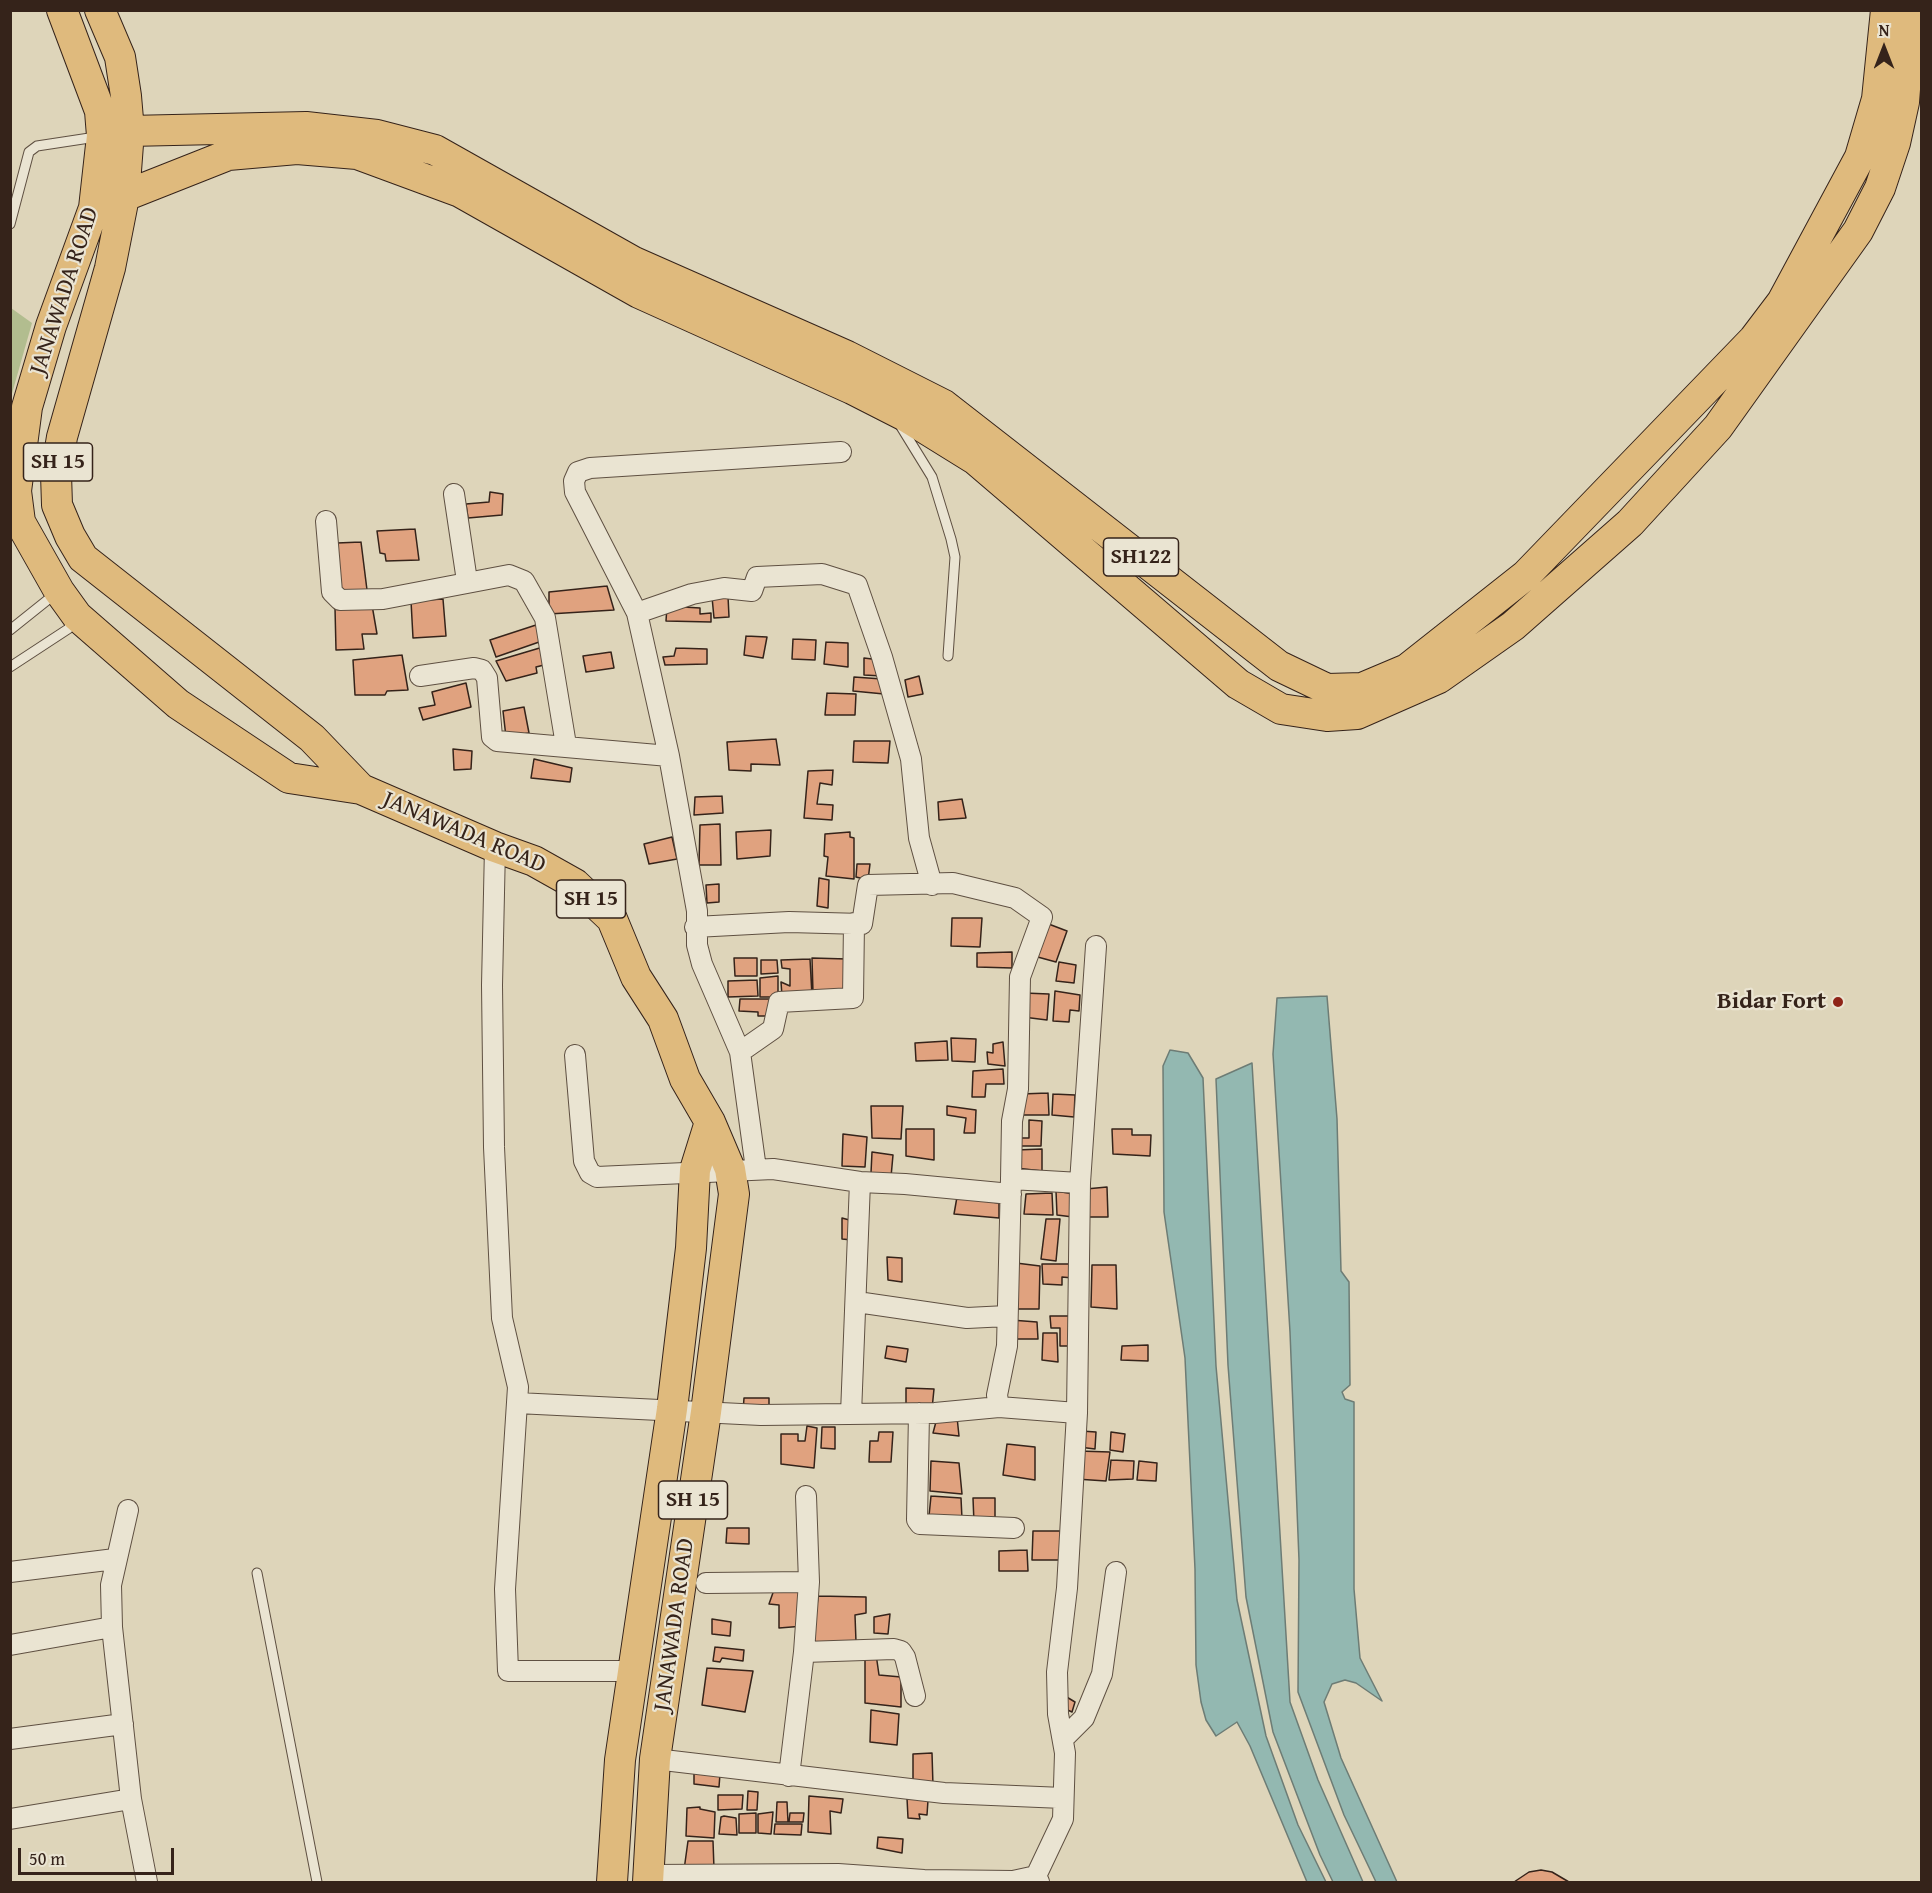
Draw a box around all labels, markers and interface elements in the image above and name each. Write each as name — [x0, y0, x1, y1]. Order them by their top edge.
north arrow — [1854, 18, 1914, 78]
text: N — [1879, 18, 1889, 42]
street label: JANAWADA ROAD — [24, 204, 106, 378]
road number: SH 15 — [23, 443, 92, 481]
road number: SH122 — [1104, 538, 1178, 576]
street label: JANAWADA ROAD — [378, 786, 550, 880]
road number: SH 15 — [556, 880, 626, 918]
place label: Bidar Fort — [1717, 988, 1826, 1016]
marker: Bidar Fort — [1831, 995, 1845, 1009]
road number: SH 15 — [658, 1481, 728, 1519]
street label: JANAWADA ROAD — [649, 1537, 701, 1713]
scale bar — [21, 1836, 177, 1874]
text: 50 m — [29, 1845, 65, 1872]

